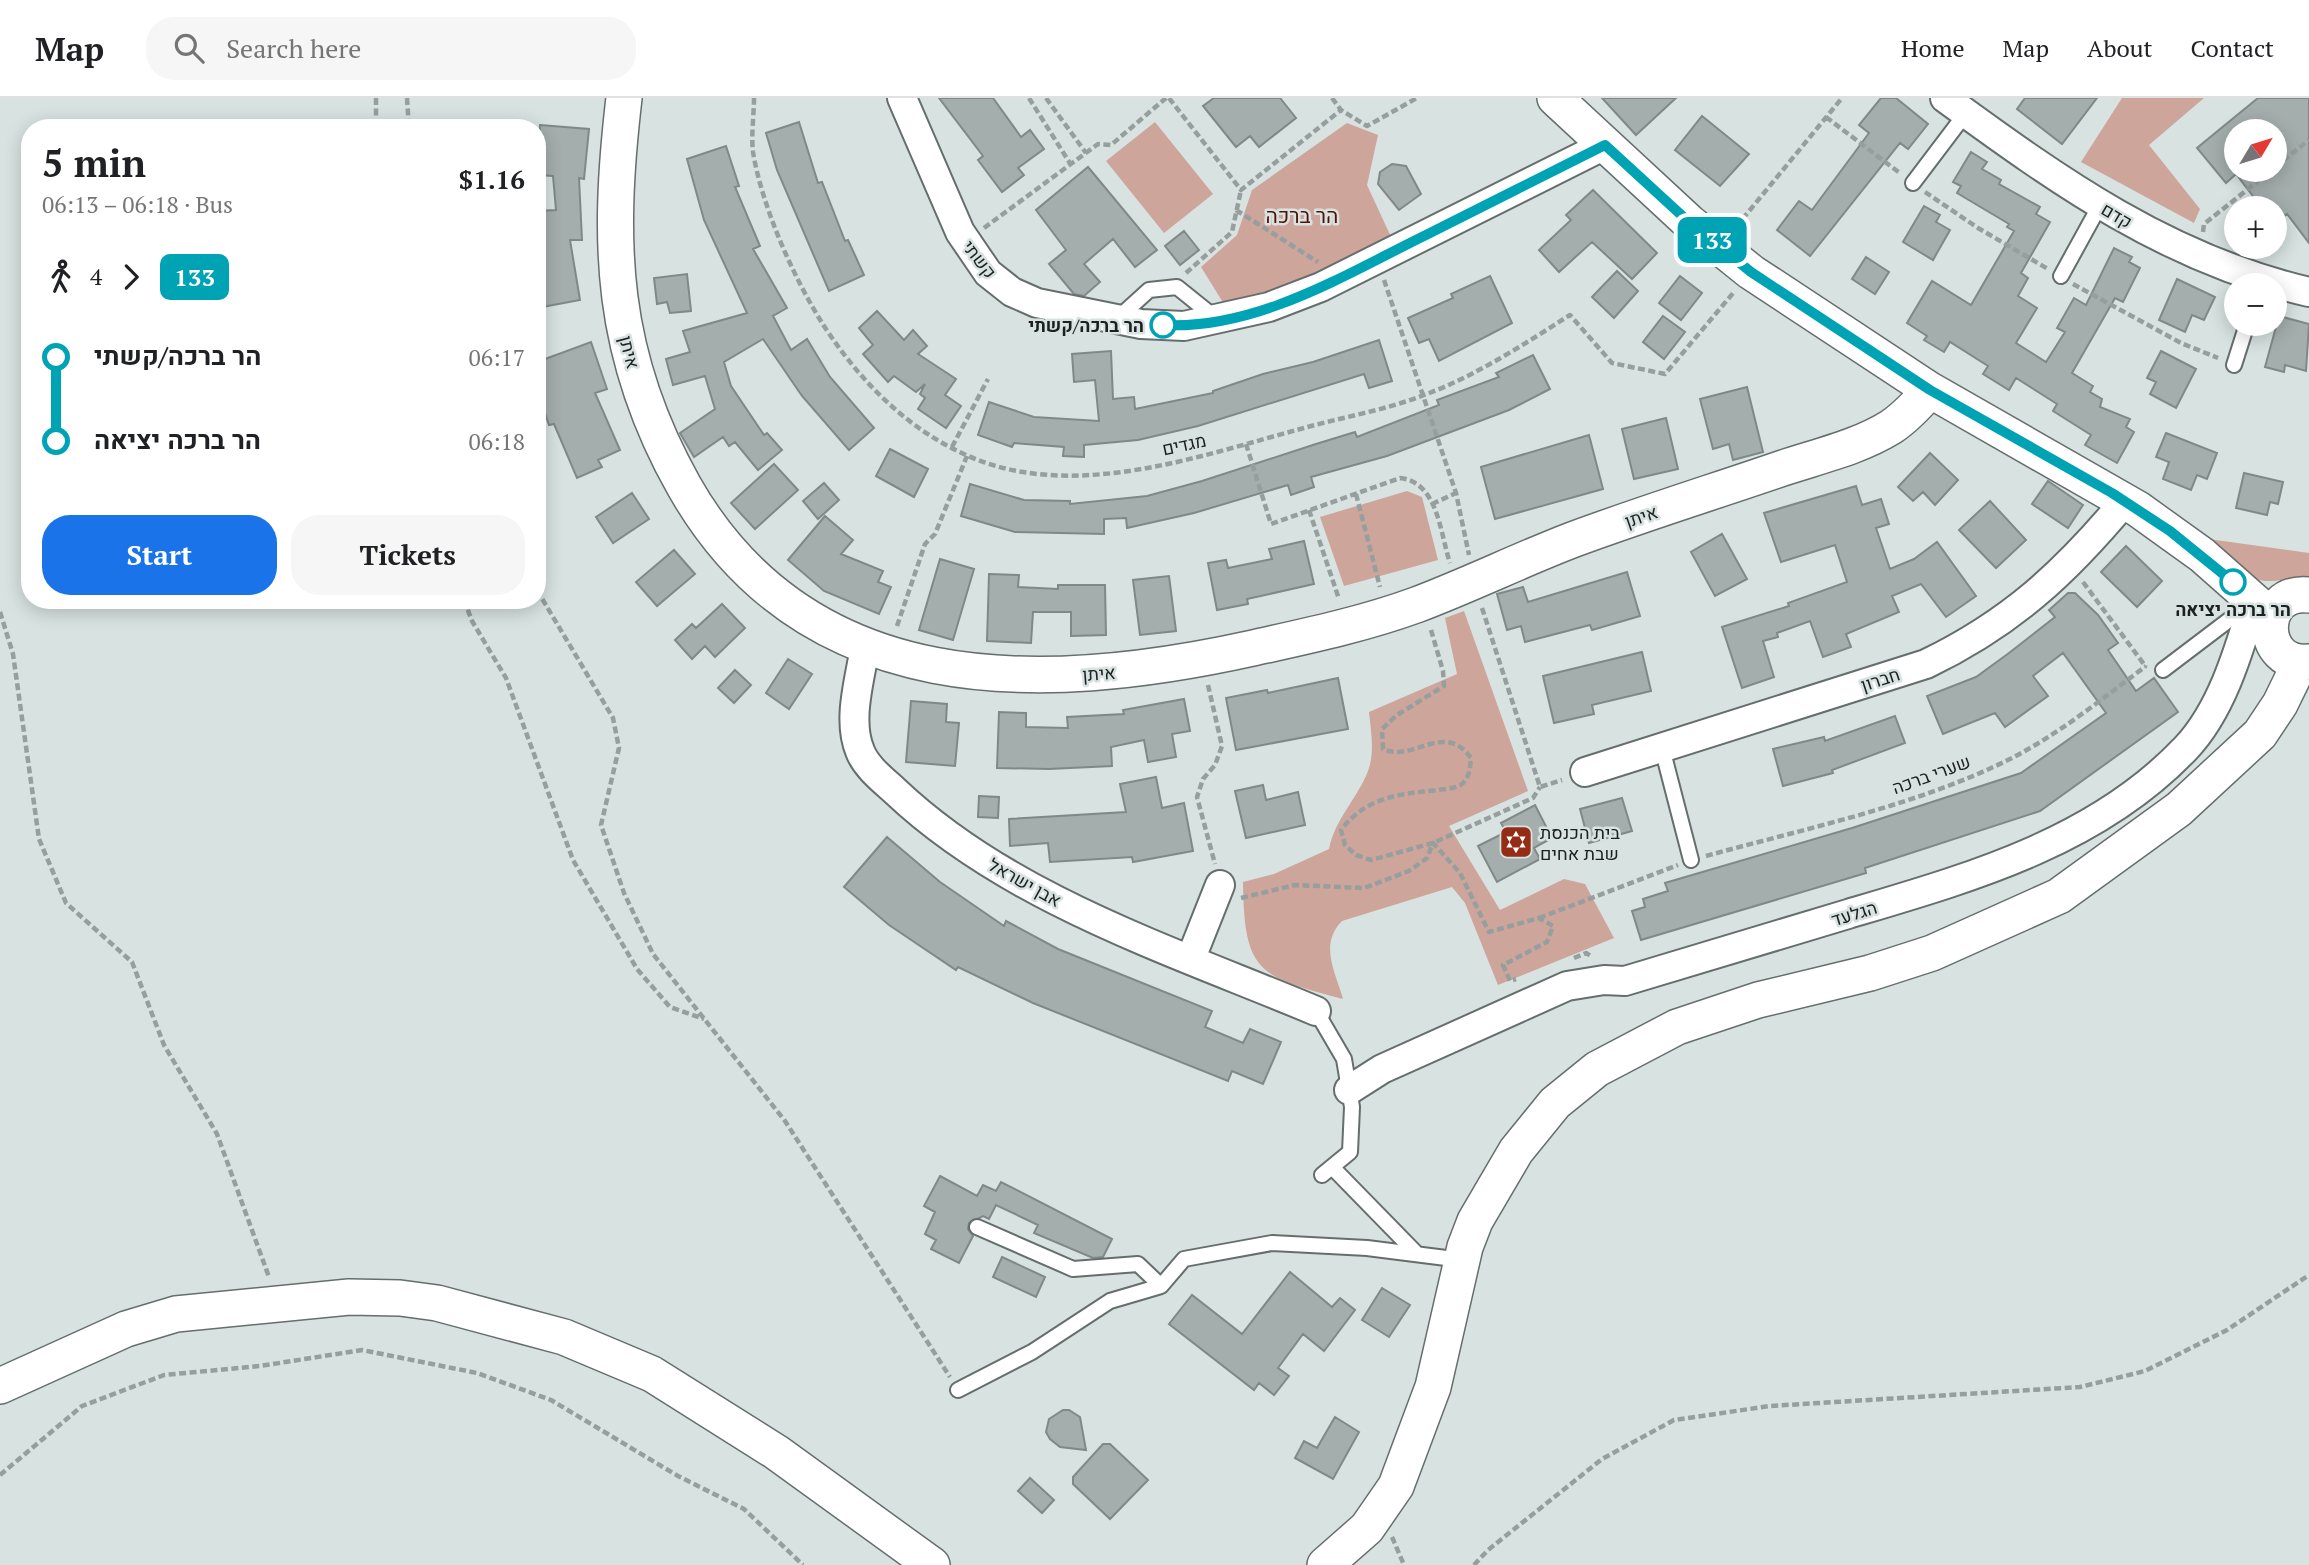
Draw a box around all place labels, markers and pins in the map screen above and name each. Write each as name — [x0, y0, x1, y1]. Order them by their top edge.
marker: הר ברכה/קשתי — [1150, 312, 1176, 338]
place label: הר ברכה/קשתי — [1028, 313, 1144, 337]
marker: הר ברכה יציאה — [2220, 569, 2246, 595]
place label: הר ברכה יציאה — [2175, 597, 2291, 621]
place label: בית הכנסת שבת אחים — [1540, 820, 1621, 865]
synagogue icon: בית הכנסת שבת אחים — [1497, 823, 1535, 861]

